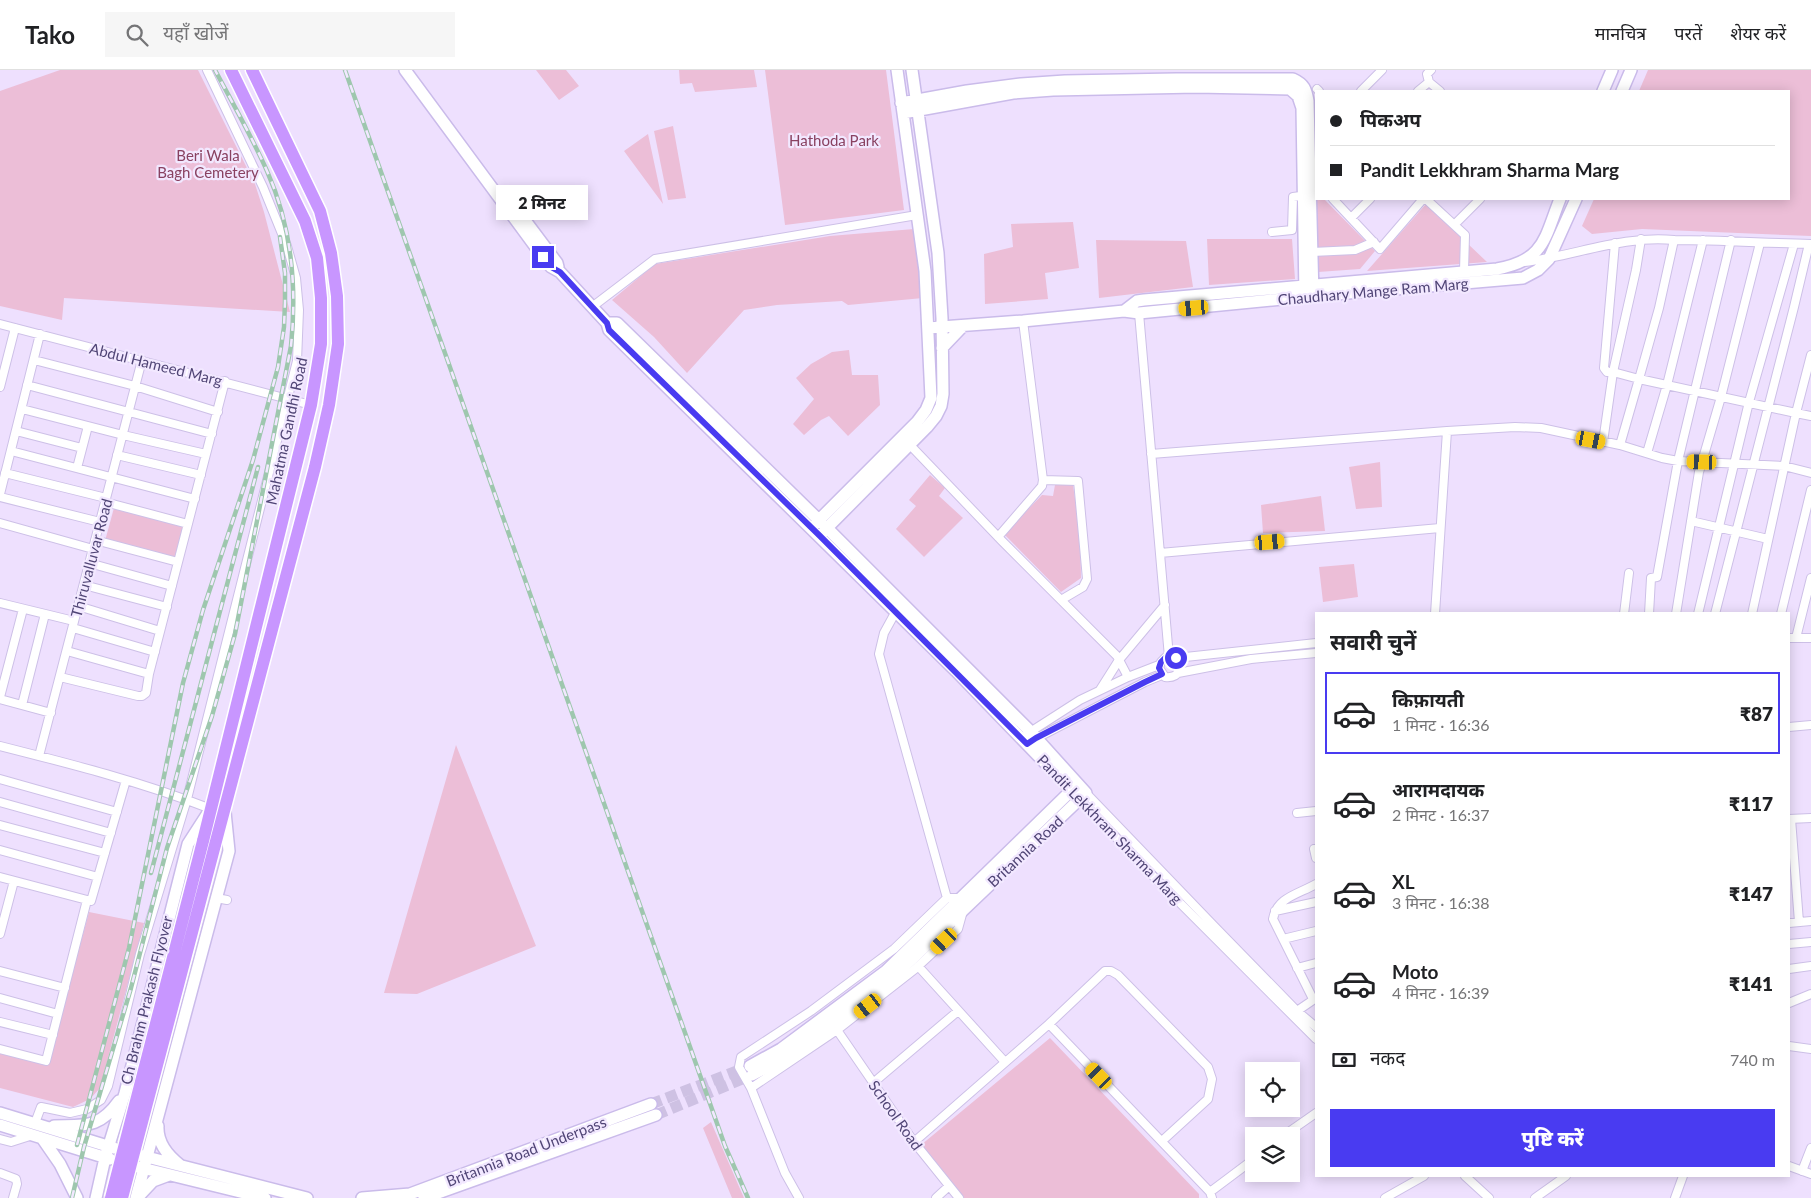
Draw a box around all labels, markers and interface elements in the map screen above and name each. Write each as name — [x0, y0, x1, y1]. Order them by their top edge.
search box — [105, 12, 455, 57]
text: Tako — [25, 20, 75, 49]
icon: search — [123, 21, 151, 49]
text: यहाँ खोजें — [163, 21, 228, 44]
text: मानचित्र — [1595, 22, 1646, 44]
text: परतें — [1674, 22, 1702, 44]
text: शेयर करें — [1730, 22, 1786, 44]
text: पिकअप — [1360, 108, 1421, 131]
park label: Hathoda Park — [789, 131, 879, 149]
park label: Beri Wala Bagh Cemetery — [157, 146, 259, 181]
text: Pandit Lekkhram Sharma Marg — [1360, 158, 1619, 181]
callout: 2 मिनट — [497, 184, 589, 220]
text: 2 मिनट — [518, 193, 566, 212]
route end — [532, 246, 554, 268]
street label: Chaudhary Mange Ram Marg — [1277, 274, 1469, 308]
car — [1178, 299, 1209, 317]
street label: Abdul Hameed Marg — [88, 339, 224, 389]
street label: Mahatma Gandhi Road — [262, 356, 310, 506]
car — [1574, 430, 1607, 450]
car — [1686, 454, 1717, 470]
street label: Thiruvalluvar Road — [66, 497, 116, 619]
car — [1254, 533, 1285, 551]
text: सवारी चुनें — [1330, 628, 1416, 655]
route start — [1165, 647, 1187, 669]
text: किफ़ायती — [1392, 688, 1464, 711]
icon: car — [1332, 691, 1377, 736]
text: ₹87 — [1740, 702, 1773, 725]
text: 1 मिनट · 16:36 — [1392, 715, 1490, 734]
street label: Pandit Lekkhram Sharma Marg — [1034, 751, 1186, 908]
text: आरामदायक — [1392, 778, 1484, 801]
icon: car — [1332, 781, 1377, 826]
text: ₹117 — [1729, 792, 1773, 815]
text: 2 मिनट · 16:37 — [1392, 805, 1490, 824]
street label: Britannia Road — [984, 812, 1066, 890]
text: XL — [1392, 870, 1415, 893]
icon: car — [1332, 871, 1377, 916]
text: ₹147 — [1729, 882, 1773, 905]
text: 3 मिनट · 16:38 — [1392, 893, 1490, 912]
street label: Ch Brahm Prakash Flyover — [116, 913, 176, 1086]
car — [927, 925, 960, 957]
text: Moto — [1392, 960, 1438, 983]
icon: car — [1332, 961, 1377, 1006]
text: ₹141 — [1729, 972, 1773, 995]
text: 4 मिनट · 16:39 — [1392, 983, 1490, 1002]
car — [851, 991, 884, 1021]
icon: cash — [1330, 1046, 1358, 1074]
text: नकद — [1370, 1046, 1405, 1069]
text: 740 m — [1730, 1050, 1775, 1069]
car — [1083, 1060, 1114, 1092]
map controls — [1245, 1062, 1300, 1182]
button: locate — [1245, 1062, 1300, 1117]
street label: School Road — [865, 1077, 927, 1153]
button: पुष्टि करें — [1330, 1109, 1775, 1167]
street label: Britannia Road Underpass — [443, 1112, 609, 1190]
button: layers — [1245, 1127, 1300, 1182]

